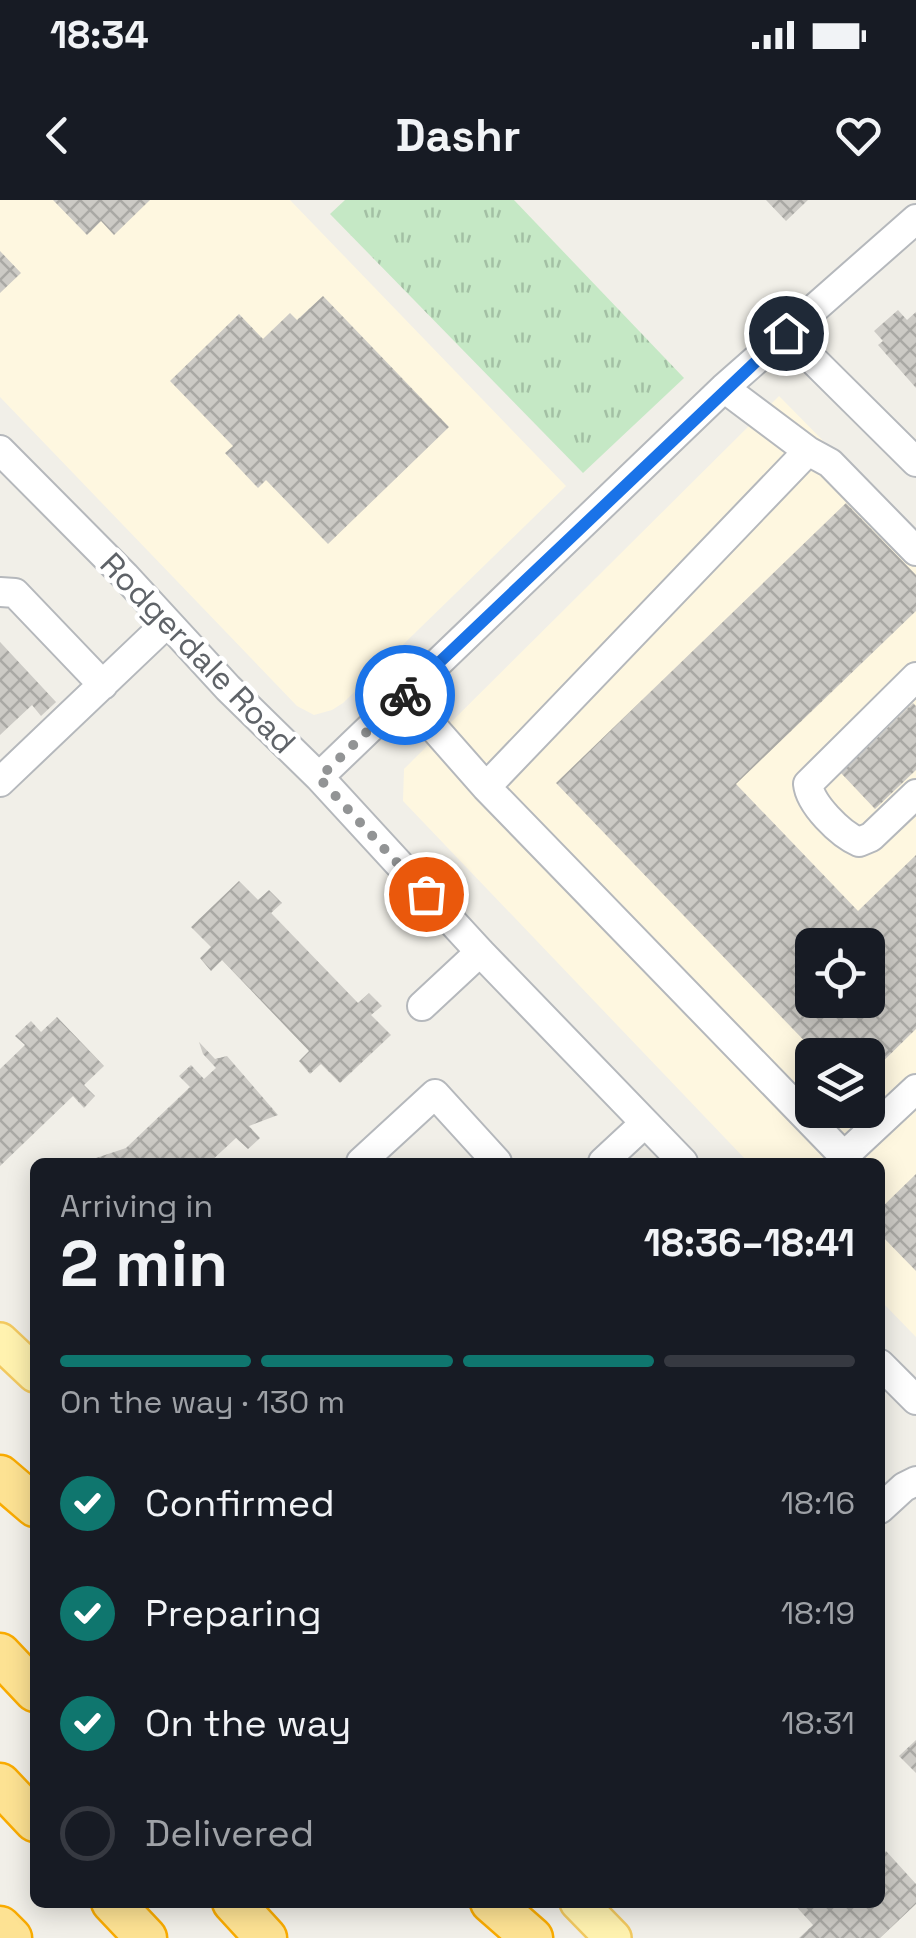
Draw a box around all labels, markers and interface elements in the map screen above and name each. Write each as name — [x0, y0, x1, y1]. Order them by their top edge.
text: 18:34 — [50, 11, 149, 59]
text: Dashr — [396, 107, 520, 164]
icon: back — [30, 108, 85, 163]
icon: heart — [831, 108, 886, 163]
pin — [744, 291, 829, 376]
icon: home — [759, 306, 814, 361]
street label: Rodgerdale Road — [92, 544, 304, 762]
courier — [355, 645, 455, 745]
icon: bike — [378, 668, 433, 723]
pin — [384, 852, 469, 937]
icon: bag — [399, 867, 454, 922]
map controls — [795, 928, 885, 1128]
button: locate — [795, 928, 885, 1018]
button: layers — [795, 1038, 885, 1128]
text: Arriving in — [60, 1186, 213, 1226]
text: 18:36–18:41 — [644, 1219, 855, 1267]
text: 2 min — [60, 1222, 228, 1305]
text: On the way · 130 m — [60, 1382, 345, 1422]
icon: check — [60, 1476, 115, 1531]
text: Confirmed — [145, 1479, 335, 1527]
text: 18:16 — [781, 1483, 855, 1523]
icon: check — [60, 1586, 115, 1641]
text: Preparing — [145, 1589, 322, 1637]
text: 18:19 — [781, 1593, 855, 1633]
icon: check — [60, 1696, 115, 1751]
text: On the way — [145, 1699, 351, 1747]
text: 18:31 — [781, 1703, 855, 1743]
text: Delivered — [145, 1809, 314, 1857]

